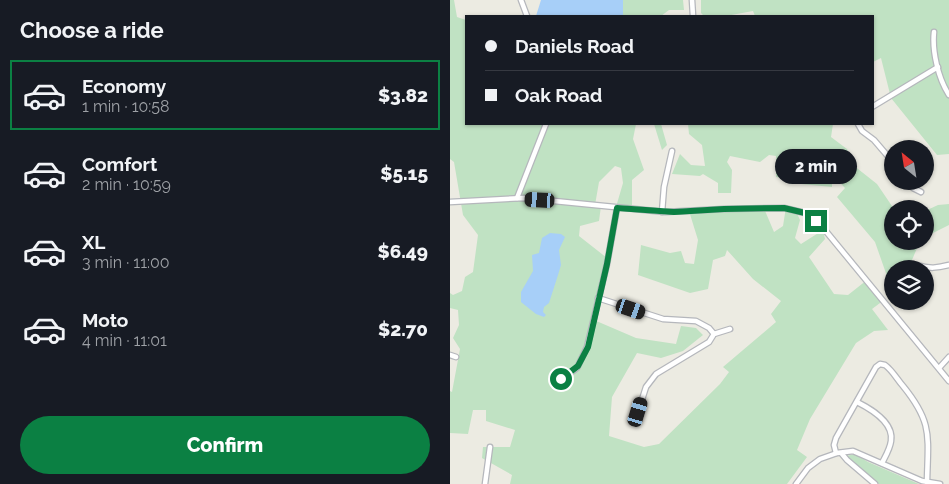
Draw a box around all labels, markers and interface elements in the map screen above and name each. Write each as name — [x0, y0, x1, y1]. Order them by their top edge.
text: Choose a ride — [20, 17, 164, 43]
text: Daniels Road — [515, 35, 634, 57]
icon: car — [22, 73, 67, 118]
text: Economy — [82, 75, 166, 97]
text: $3.82 — [378, 84, 428, 106]
text: Oak Road — [515, 84, 602, 106]
text: 1 min · 10:58 — [82, 97, 170, 116]
north arrow — [884, 140, 934, 190]
map controls — [884, 140, 934, 310]
callout: 2 min — [775, 148, 857, 184]
icon: car — [22, 151, 67, 196]
text: Comfort — [82, 153, 157, 175]
text: 2 min — [795, 157, 837, 176]
text: $5.15 — [380, 162, 428, 184]
text: 2 min · 10:59 — [82, 175, 171, 194]
car — [524, 192, 555, 208]
button: locate — [884, 200, 934, 250]
route end — [805, 210, 827, 232]
icon: car — [22, 229, 67, 274]
text: XL — [82, 231, 105, 253]
text: $6.49 — [378, 240, 428, 262]
text: 3 min · 11:00 — [82, 253, 170, 272]
button: layers — [884, 260, 934, 310]
car — [614, 297, 647, 321]
icon: car — [22, 307, 67, 352]
text: Moto — [82, 309, 128, 331]
text: $2.70 — [378, 318, 428, 340]
text: 4 min · 11:01 — [82, 331, 167, 350]
route start — [550, 368, 572, 390]
car — [626, 395, 649, 429]
button: Confirm — [20, 416, 430, 474]

